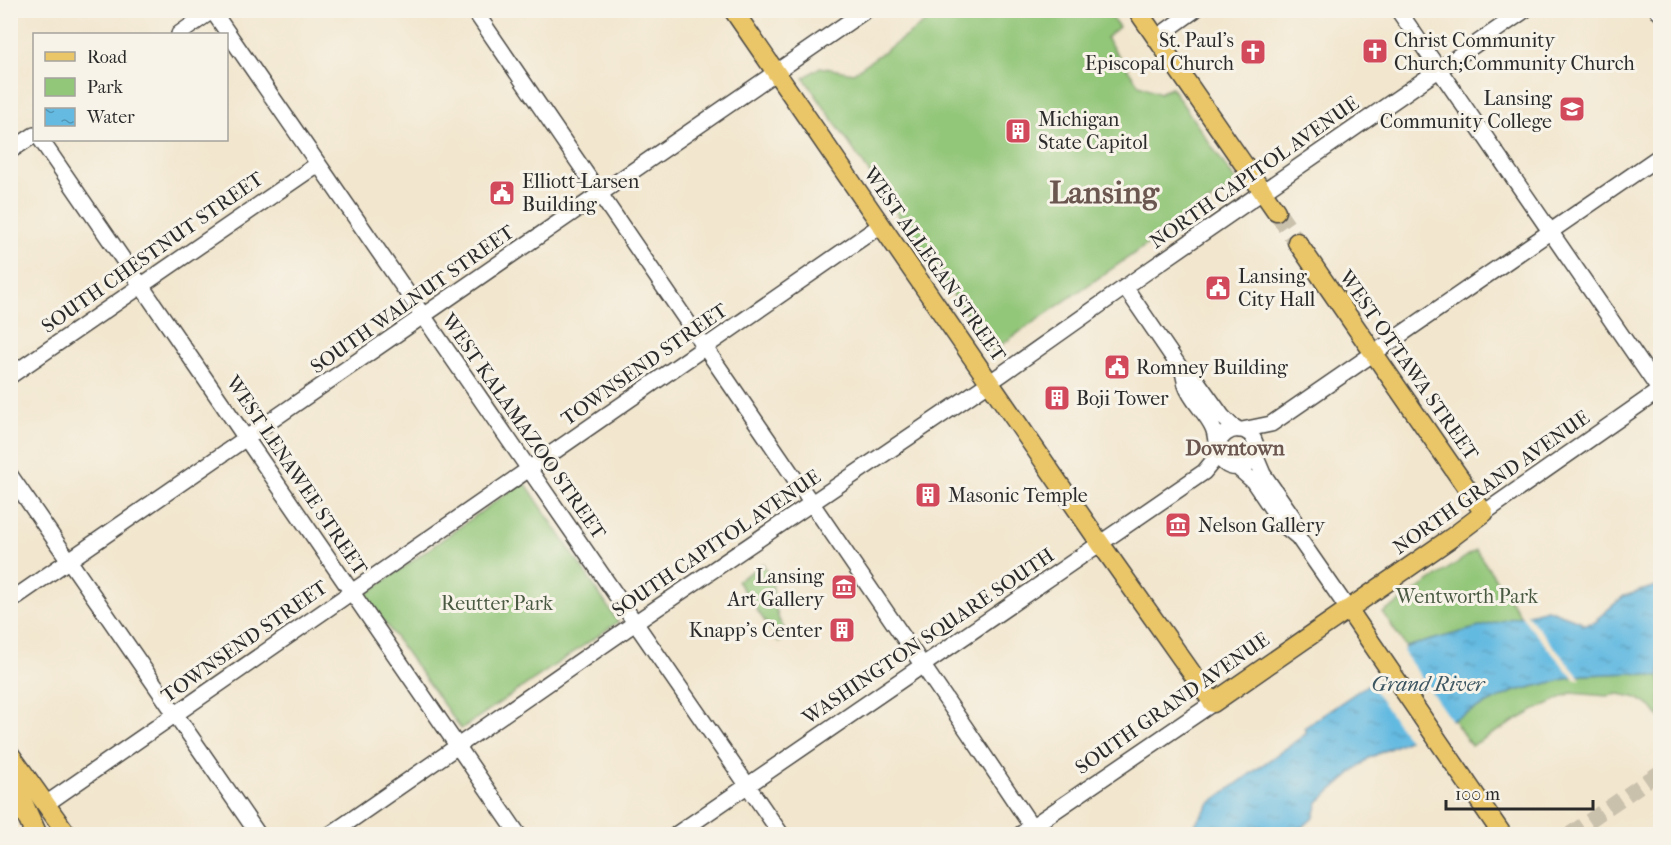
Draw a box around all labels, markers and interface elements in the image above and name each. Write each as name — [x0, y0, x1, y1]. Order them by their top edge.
place label: St. Paul's Episcopal Church — [1085, 29, 1235, 75]
place label: Christ Community Church;Community Church — [1394, 29, 1636, 75]
legend — [33, 33, 228, 141]
church icon: Christ Community Church;Community Church — [1360, 36, 1390, 66]
church icon: St. Paul's Episcopal Church — [1238, 37, 1268, 67]
text: Road — [87, 47, 127, 68]
text: Park — [87, 77, 124, 98]
place label: Lansing Community College — [1380, 87, 1552, 133]
street label: NORTH CAPITOL AVENUE — [1145, 91, 1363, 253]
school or university icon: Lansing Community College — [1557, 94, 1587, 124]
text: Water — [86, 107, 135, 128]
place label: Michigan State Capitol — [1038, 108, 1148, 154]
building icon: Michigan State Capitol — [1003, 116, 1033, 146]
street label: WEST ALLEGAN STREET — [858, 162, 1011, 366]
street label: SOUTH CHESTNUT STREET — [37, 167, 268, 338]
place label: Elliott-Larsen Building — [522, 170, 640, 216]
district label: Lansing — [1049, 174, 1160, 211]
public building icon: Elliott-Larsen Building — [487, 178, 517, 208]
street label: SOUTH WALNUT STREET — [306, 220, 519, 378]
place label: Lansing City Hall — [1238, 265, 1316, 311]
street label: WEST OTTAWA STREET — [1334, 265, 1483, 465]
public building icon: Lansing City Hall — [1203, 273, 1233, 303]
street label: TOWNSEND STREET — [557, 298, 732, 430]
street label: WEST KALAMAZOO STREET — [436, 308, 611, 544]
public building icon: Romney Building — [1102, 352, 1132, 382]
place label: Romney Building — [1136, 356, 1288, 379]
street label: WEST LENAWEE STREET — [221, 371, 372, 580]
building icon: Boji Tower — [1042, 383, 1072, 413]
place label: Boji Tower — [1076, 387, 1169, 410]
street label: NORTH GRAND AVENUE — [1389, 406, 1594, 559]
district label: Downtown — [1185, 436, 1286, 460]
street label: SOUTH CAPITOL AVENUE — [608, 465, 825, 622]
building icon: Masonic Temple — [913, 480, 943, 510]
place label: Masonic Temple — [948, 484, 1088, 507]
museum icon: Nelson Gallery — [1163, 510, 1193, 540]
place label: Nelson Gallery — [1198, 514, 1326, 537]
street label: WASHINGTON SQUARE SOUTH — [797, 543, 1059, 730]
place label: Lansing Art Gallery — [727, 565, 825, 611]
museum icon: Lansing Art Gallery — [829, 572, 859, 602]
street label: TOWNSEND STREET — [157, 575, 332, 707]
park label: Wentworth Park — [1395, 585, 1539, 608]
park label: Reutter Park — [441, 592, 554, 615]
building icon: Knapp's Center — [827, 615, 857, 645]
place label: Knapp's Center — [689, 619, 822, 642]
street label: SOUTH GRAND AVENUE — [1071, 628, 1274, 779]
water label: Grand River — [1371, 672, 1486, 696]
scale bar — [1446, 773, 1593, 811]
text: 100 m — [1455, 784, 1500, 805]

